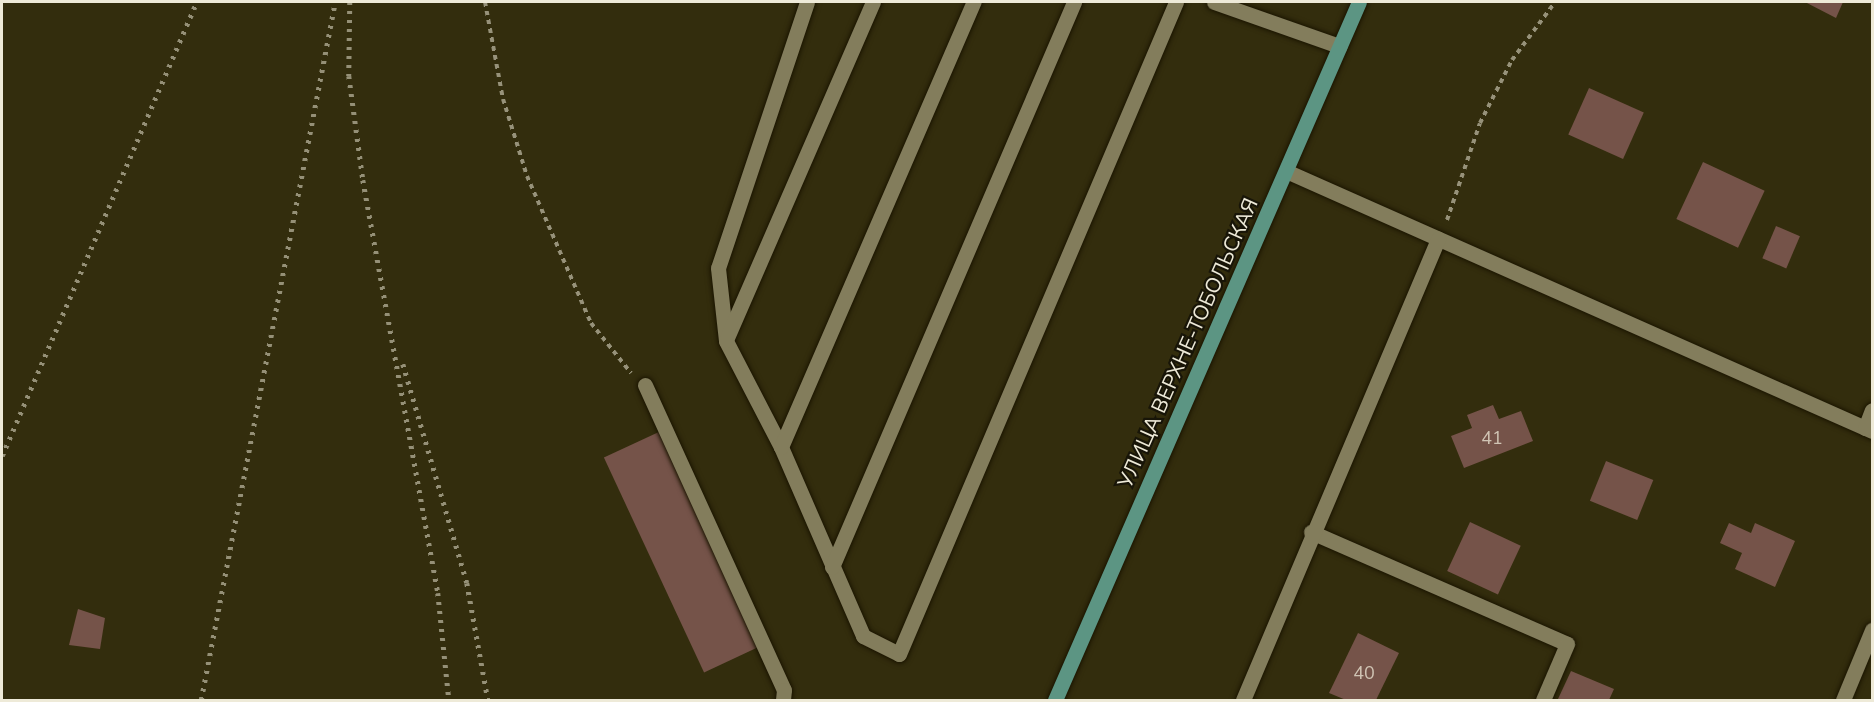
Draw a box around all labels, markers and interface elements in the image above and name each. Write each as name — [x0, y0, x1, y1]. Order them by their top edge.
street label: УЛИЦА ВЕРХНЕ-ТОБОЛЬСКАЯ — [1112, 194, 1264, 492]
house number: 41 — [1481, 427, 1503, 449]
house number: 40 — [1353, 662, 1375, 684]

